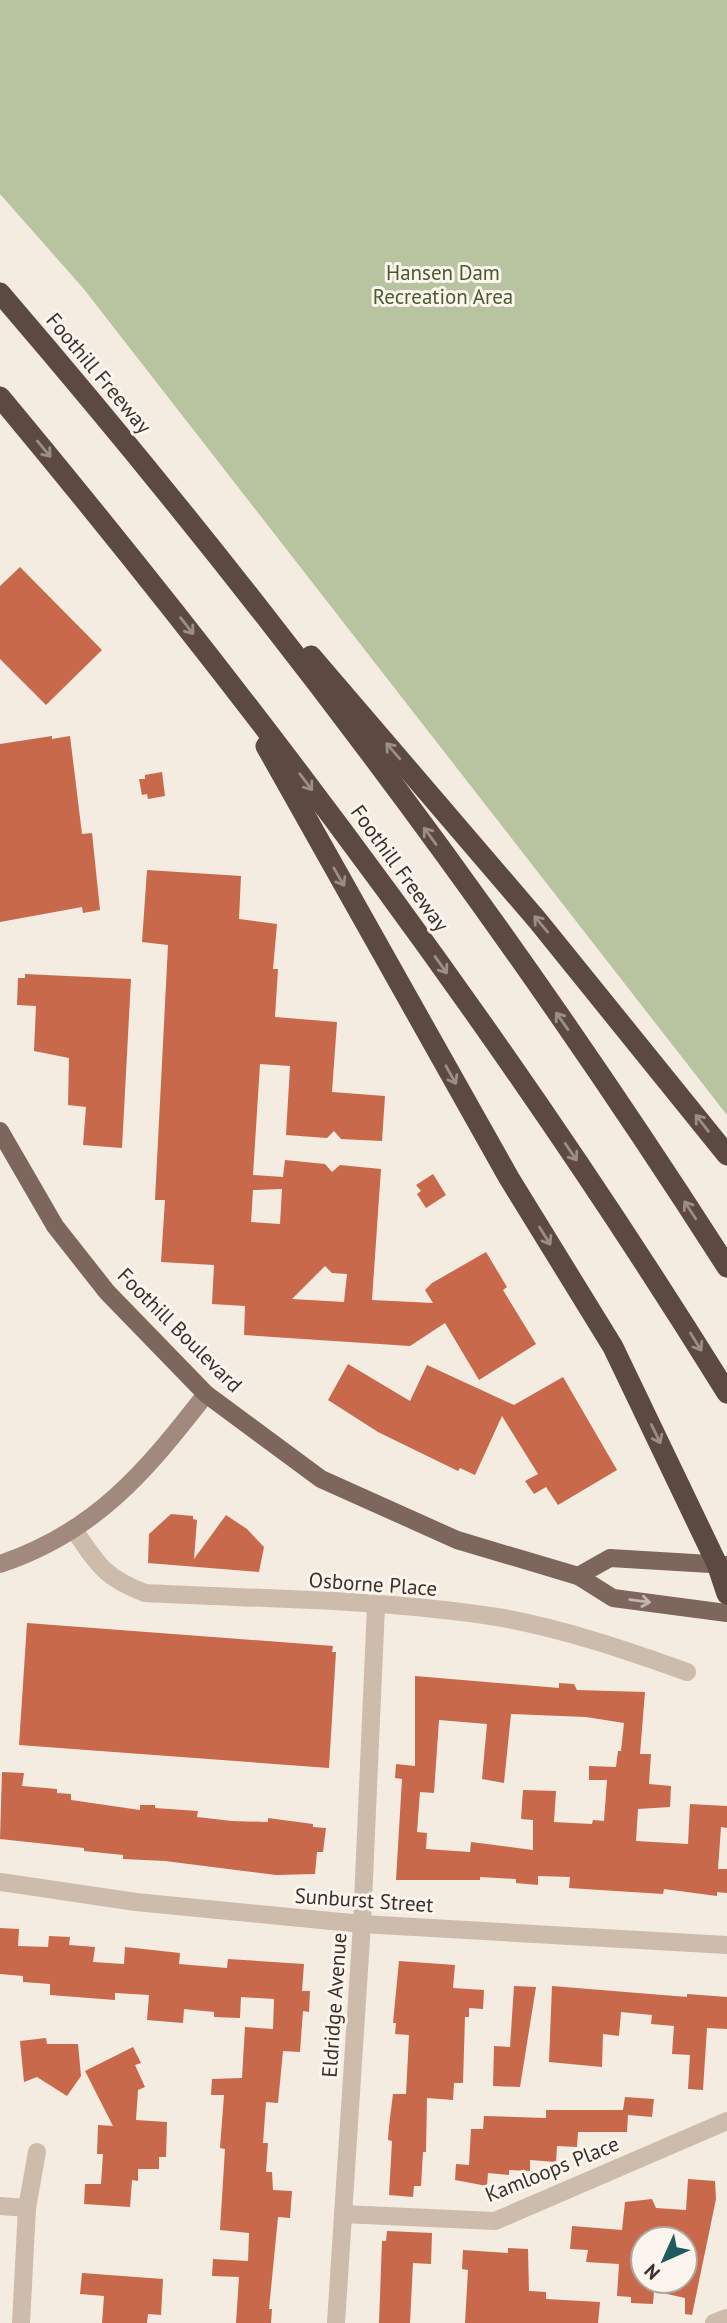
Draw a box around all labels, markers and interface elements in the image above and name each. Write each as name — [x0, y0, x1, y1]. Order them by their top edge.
park label: Hansen Dam Recreation Area — [373, 259, 513, 310]
street label: Foothill Freeway — [40, 307, 158, 439]
one-way arrow — [36, 440, 52, 458]
one-way arrow — [180, 616, 195, 634]
one-way arrow — [385, 742, 401, 760]
one-way arrow — [299, 772, 314, 791]
street label: Foothill Freeway — [345, 799, 455, 937]
one-way arrow — [423, 827, 438, 846]
one-way arrow — [332, 867, 346, 887]
one-way arrow — [533, 915, 549, 933]
one-way arrow — [434, 955, 448, 974]
one-way arrow — [555, 1012, 569, 1031]
one-way arrow — [445, 1064, 458, 1085]
one-way arrow — [694, 1114, 709, 1132]
one-way arrow — [564, 1142, 578, 1161]
one-way arrow — [683, 1200, 697, 1220]
one-way arrow — [537, 1226, 552, 1245]
street label: Foothill Boulevard — [112, 1262, 248, 1398]
one-way arrow — [689, 1332, 703, 1352]
one-way arrow — [649, 1423, 663, 1444]
street label: Osborne Place — [308, 1566, 438, 1602]
one-way arrow — [628, 1595, 651, 1608]
street label: Sunburst Street — [294, 1882, 434, 1918]
street label: Eldridge Avenue — [315, 1932, 353, 2078]
street label: Kamloops Place — [481, 2130, 623, 2208]
north arrow — [629, 2225, 699, 2295]
text: N — [639, 2259, 665, 2285]

